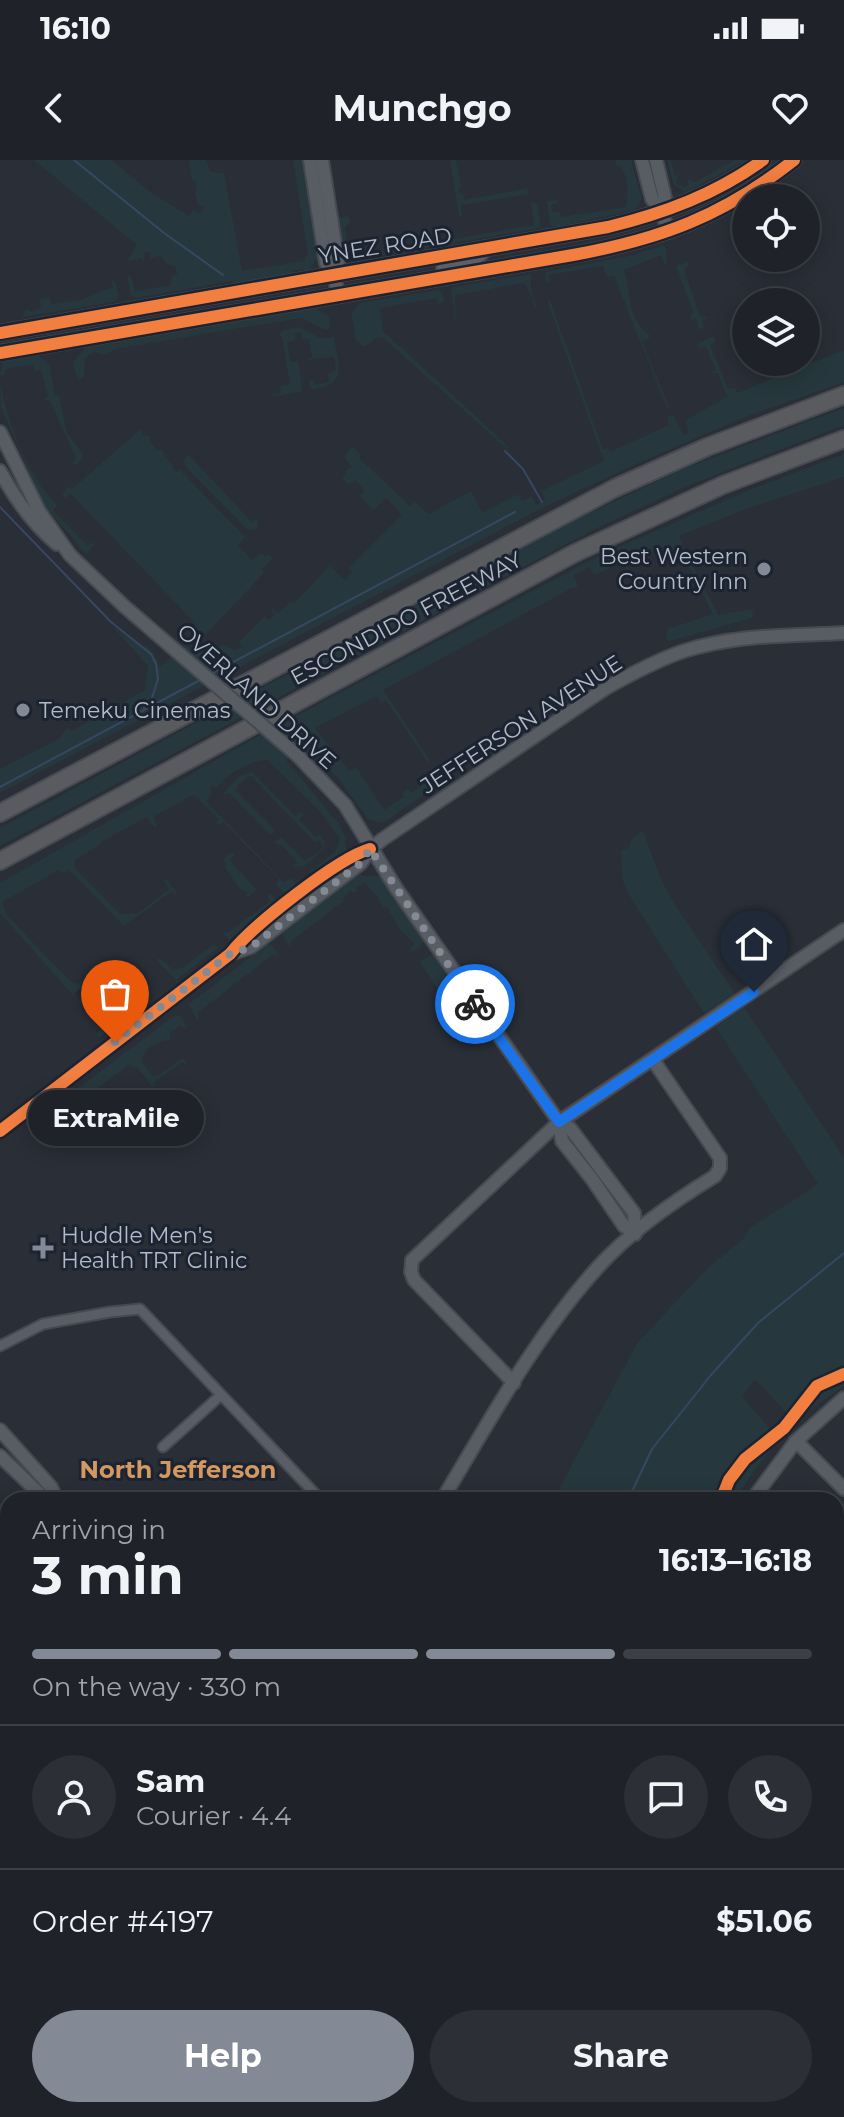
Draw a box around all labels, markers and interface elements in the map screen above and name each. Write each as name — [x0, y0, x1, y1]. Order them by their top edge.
text: 16:10 — [40, 10, 111, 47]
icon: back — [32, 86, 76, 130]
text: Munchgo — [332, 86, 512, 130]
icon: heart — [768, 86, 812, 130]
map controls — [732, 184, 820, 376]
button: locate — [732, 184, 820, 272]
street label: YNEZ ROAD — [317, 222, 454, 269]
button: layers — [732, 288, 820, 376]
place label: Best Western Country Inn — [600, 543, 748, 595]
street label: ESCONDIDO FREEWAY — [286, 546, 527, 691]
marker: Best Western Country Inn — [755, 560, 773, 578]
street label: OVERLAND DRIVE — [172, 618, 342, 775]
street label: JEFFERSON AVENUE — [415, 649, 627, 800]
place label: Temeku Cinemas — [39, 697, 231, 724]
marker: Temeku Cinemas — [14, 701, 32, 719]
pin — [720, 910, 788, 992]
icon: home — [732, 922, 776, 966]
pin — [81, 960, 149, 1042]
courier — [435, 964, 515, 1044]
icon: bag — [93, 972, 137, 1016]
icon: bike — [453, 982, 497, 1026]
callout: ExtraMile — [27, 1090, 203, 1146]
text: ExtraMile — [52, 1102, 180, 1134]
place label: Huddle Men's Health TRT Clinic — [61, 1222, 247, 1274]
marker: Huddle Men's Health TRT Clinic — [32, 1237, 54, 1259]
district label: North Jefferson — [80, 1455, 276, 1484]
text: Arriving in — [32, 1514, 166, 1546]
text: 16:13–16:18 — [659, 1542, 812, 1579]
text: 3 min — [32, 1544, 184, 1607]
text: On the way · 330 m — [32, 1671, 281, 1703]
button: person — [32, 1755, 116, 1839]
button: chat — [624, 1755, 708, 1839]
button: phone — [728, 1755, 812, 1839]
text: Sam — [136, 1763, 205, 1800]
text: Courier · 4.4 — [136, 1800, 291, 1832]
text: Order #4197 — [32, 1903, 214, 1940]
text: $51.06 — [716, 1903, 812, 1940]
button: Help — [32, 2010, 414, 2102]
button: Share — [430, 2010, 812, 2102]

